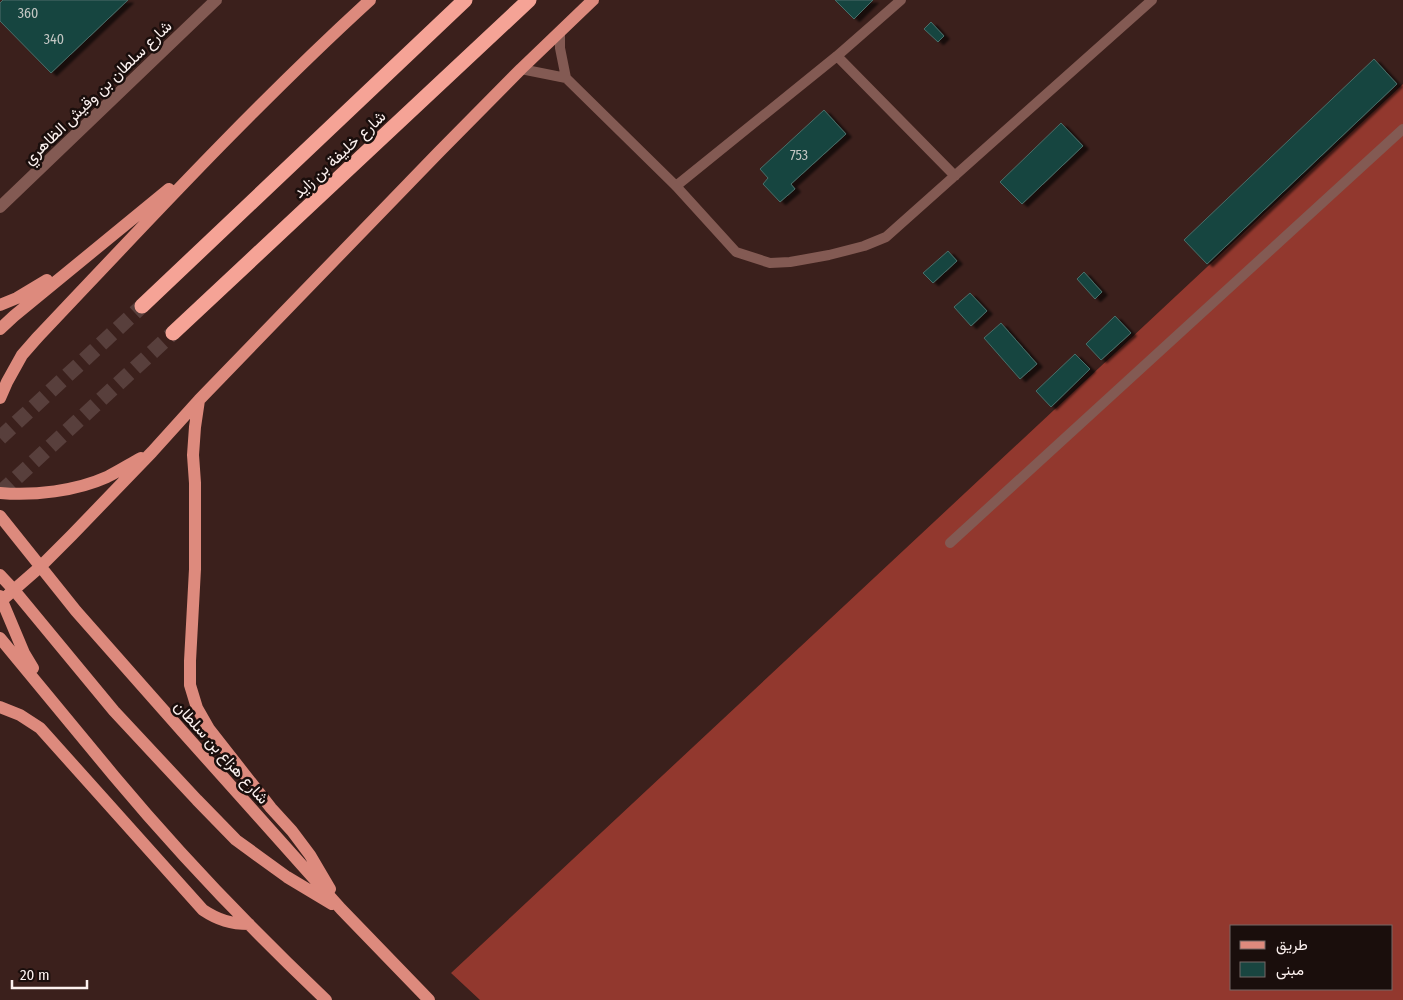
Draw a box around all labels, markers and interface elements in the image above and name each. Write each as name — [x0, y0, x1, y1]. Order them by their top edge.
house number: 360 — [18, 5, 38, 22]
street label: شارع سلطان بن وقيش الظاهري — [19, 16, 178, 171]
house number: 340 — [44, 31, 64, 48]
street label: شارع خليفة بن زايد — [289, 107, 391, 203]
house number: 753 — [790, 147, 808, 164]
street label: شارع هزاع بن سلطان — [169, 697, 273, 809]
legend — [1230, 925, 1393, 990]
text: طريق — [1276, 936, 1308, 955]
scale bar — [12, 958, 88, 990]
text: مبنى — [1276, 961, 1304, 980]
text: 20 m — [20, 966, 50, 984]

